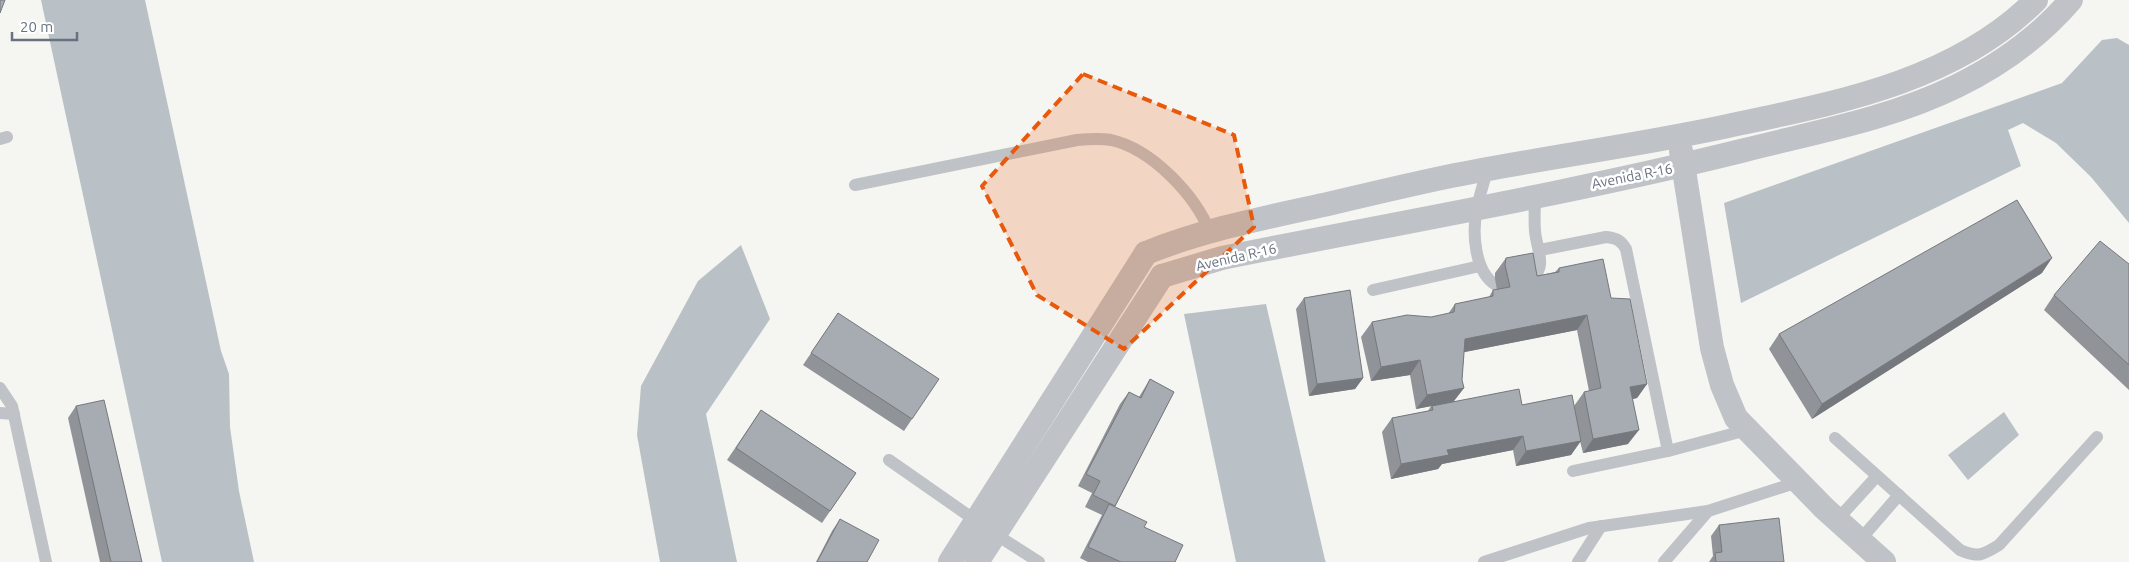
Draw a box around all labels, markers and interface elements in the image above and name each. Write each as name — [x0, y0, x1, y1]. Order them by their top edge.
scale bar — [12, 10, 78, 42]
text: 20 m — [20, 18, 53, 35]
street label: Avenida R-16 — [1590, 160, 1674, 192]
street label: Avenida R-16 — [1194, 240, 1278, 274]

